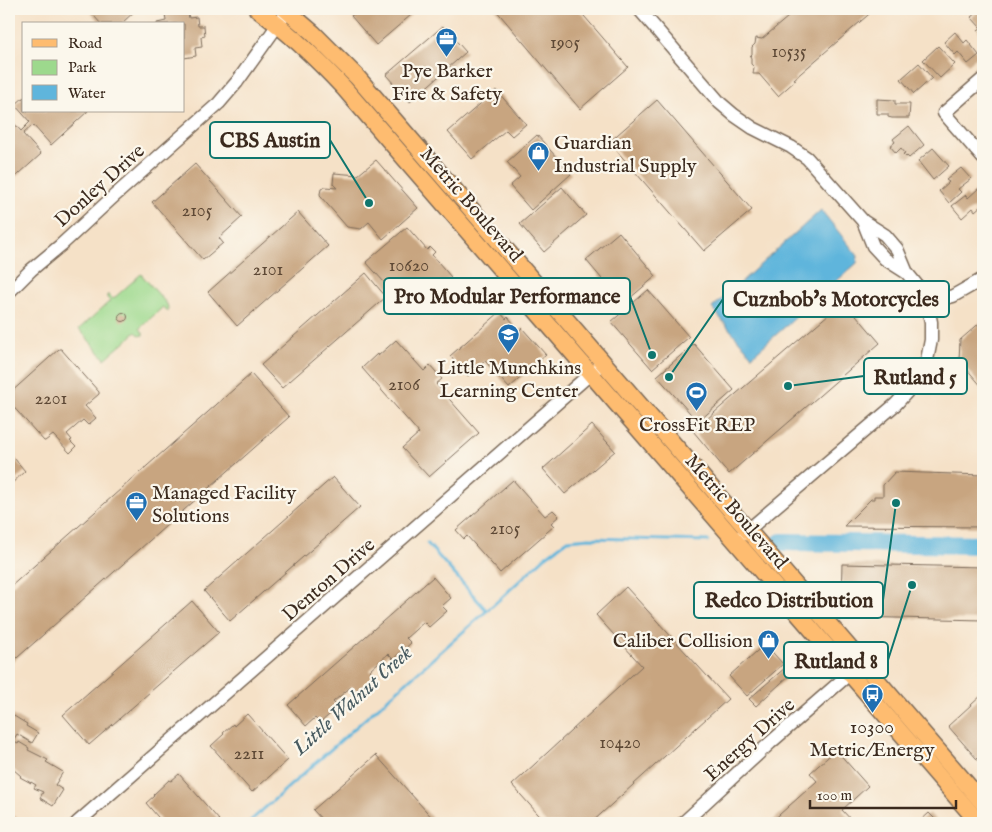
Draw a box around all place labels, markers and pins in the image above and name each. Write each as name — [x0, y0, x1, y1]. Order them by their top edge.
office icon: Pye Barker Fire & Safety — [435, 26, 459, 57]
place label: Pye Barker Fire & Safety — [392, 59, 502, 107]
callout: CBS Austin — [210, 122, 330, 158]
place label: Guardian Industrial Supply — [554, 131, 697, 179]
shop icon: Guardian Industrial Supply — [526, 141, 550, 172]
callout: Pro Modular Performance — [384, 278, 630, 314]
callout: Cuznbob's Motorcycles — [723, 281, 949, 317]
school or university icon: Little Munchkins Learning Center — [497, 323, 521, 354]
place label: Little Munchkins Learning Center — [437, 356, 581, 404]
callout: Rutland 5 — [864, 358, 967, 394]
sports icon: CrossFit REP — [685, 380, 709, 411]
place label: CrossFit REP — [639, 413, 755, 438]
place label: Managed Facility Solutions — [152, 481, 296, 529]
office icon: Managed Facility Solutions — [124, 491, 148, 522]
callout: Redco Distribution — [694, 582, 883, 618]
shop icon: Caliber Collision — [757, 628, 781, 659]
place label: Caliber Collision — [613, 629, 753, 654]
callout: Rutland 8 — [784, 642, 888, 678]
bus stop icon: 10300 Metric/Energy — [860, 682, 884, 713]
place label: 10300 Metric/Energy — [809, 715, 935, 763]

